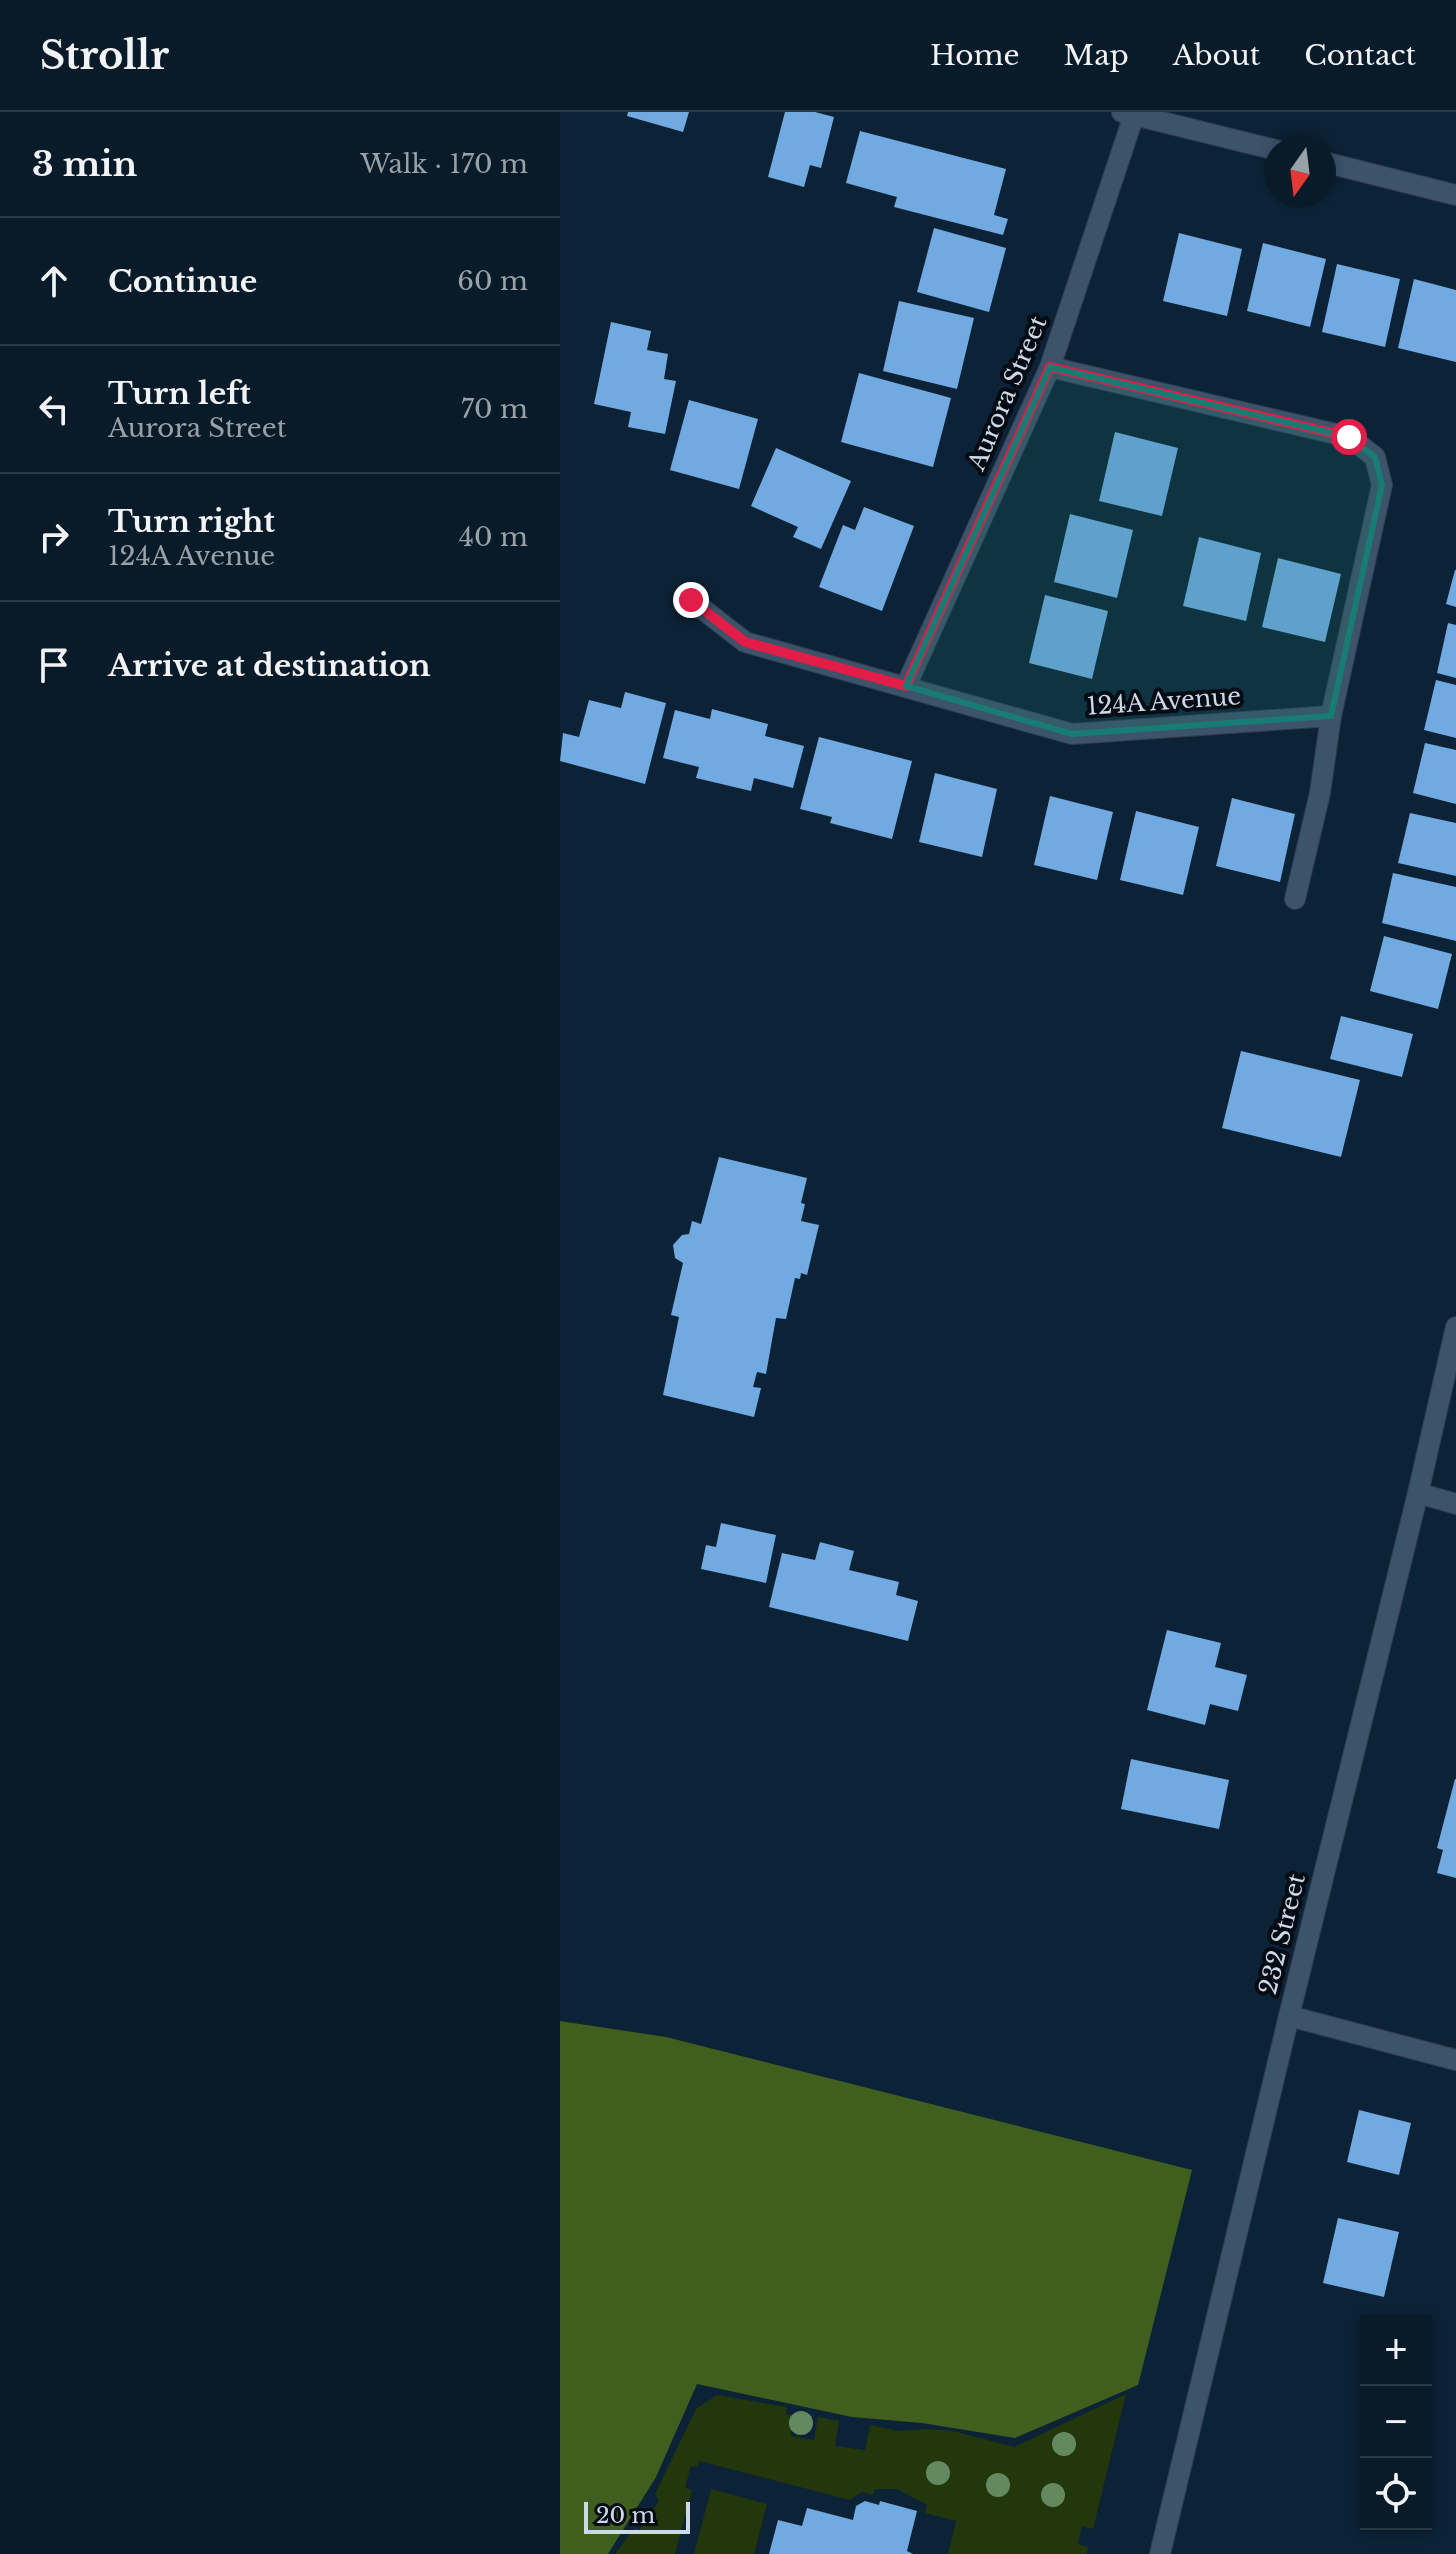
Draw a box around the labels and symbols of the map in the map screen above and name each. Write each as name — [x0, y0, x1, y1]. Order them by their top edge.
north arrow — [1264, 136, 1336, 208]
street label: Aurora Street — [961, 312, 1053, 475]
route start — [1331, 419, 1367, 455]
route end — [673, 582, 709, 618]
street label: 124A Avenue — [1086, 681, 1242, 721]
street label: 232 Street — [1253, 1871, 1311, 1997]
scale bar — [584, 2498, 690, 2534]

